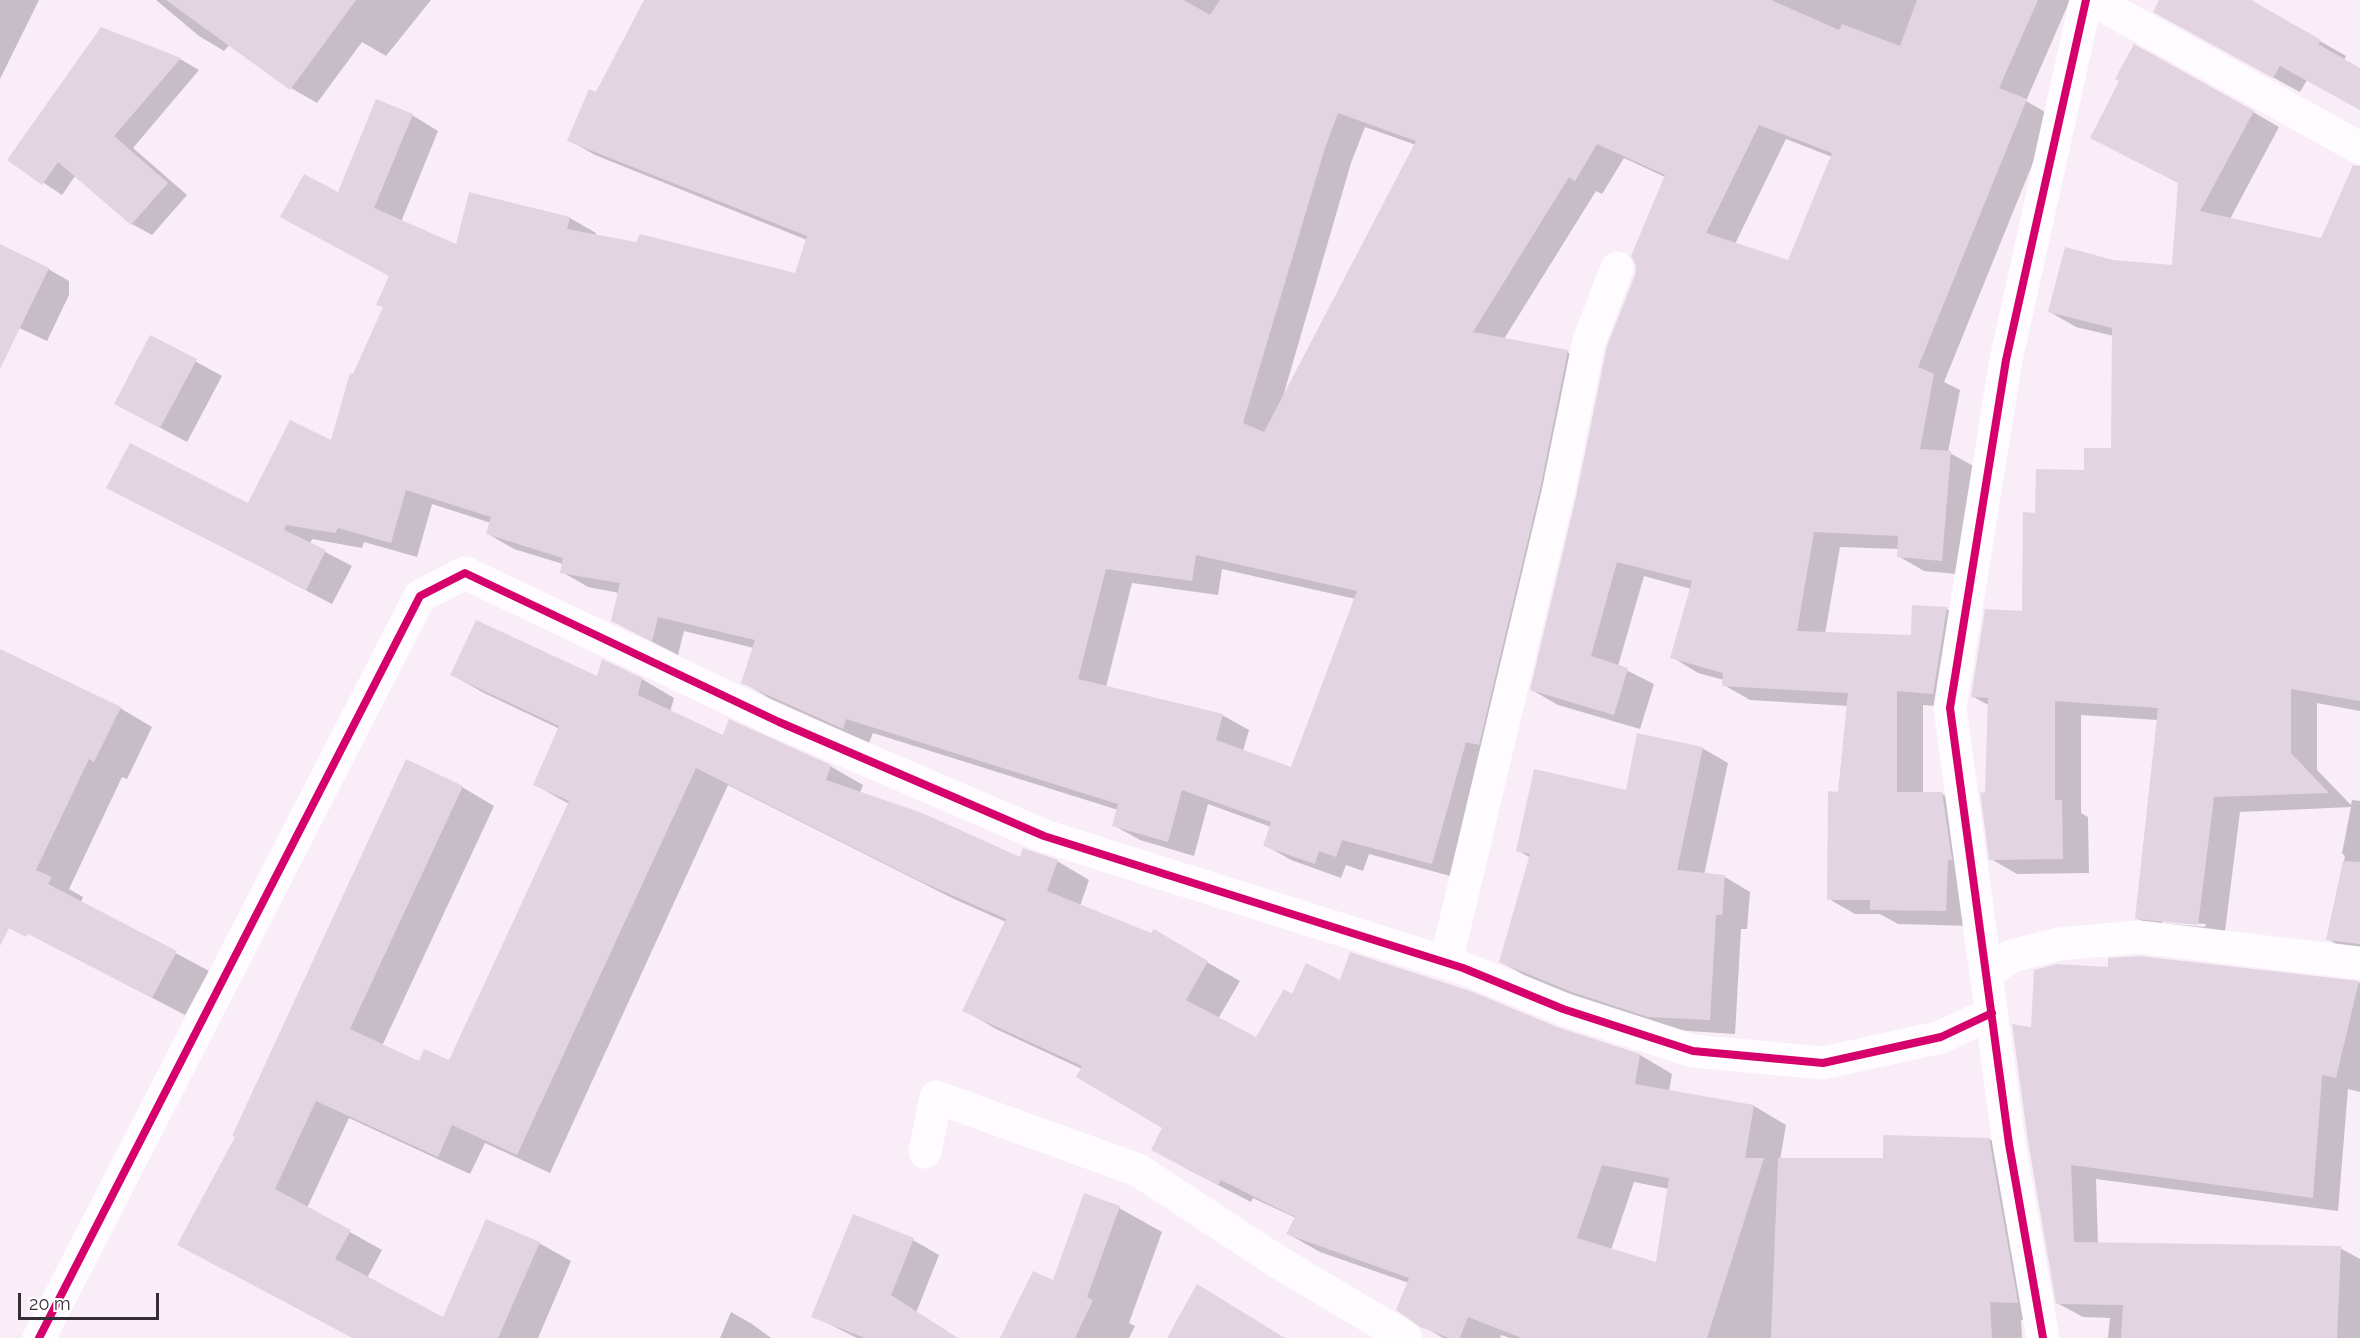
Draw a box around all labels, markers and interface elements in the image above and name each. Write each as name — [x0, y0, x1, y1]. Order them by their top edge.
scale bar — [21, 1281, 162, 1319]
text: 20 m — [29, 1293, 71, 1314]

